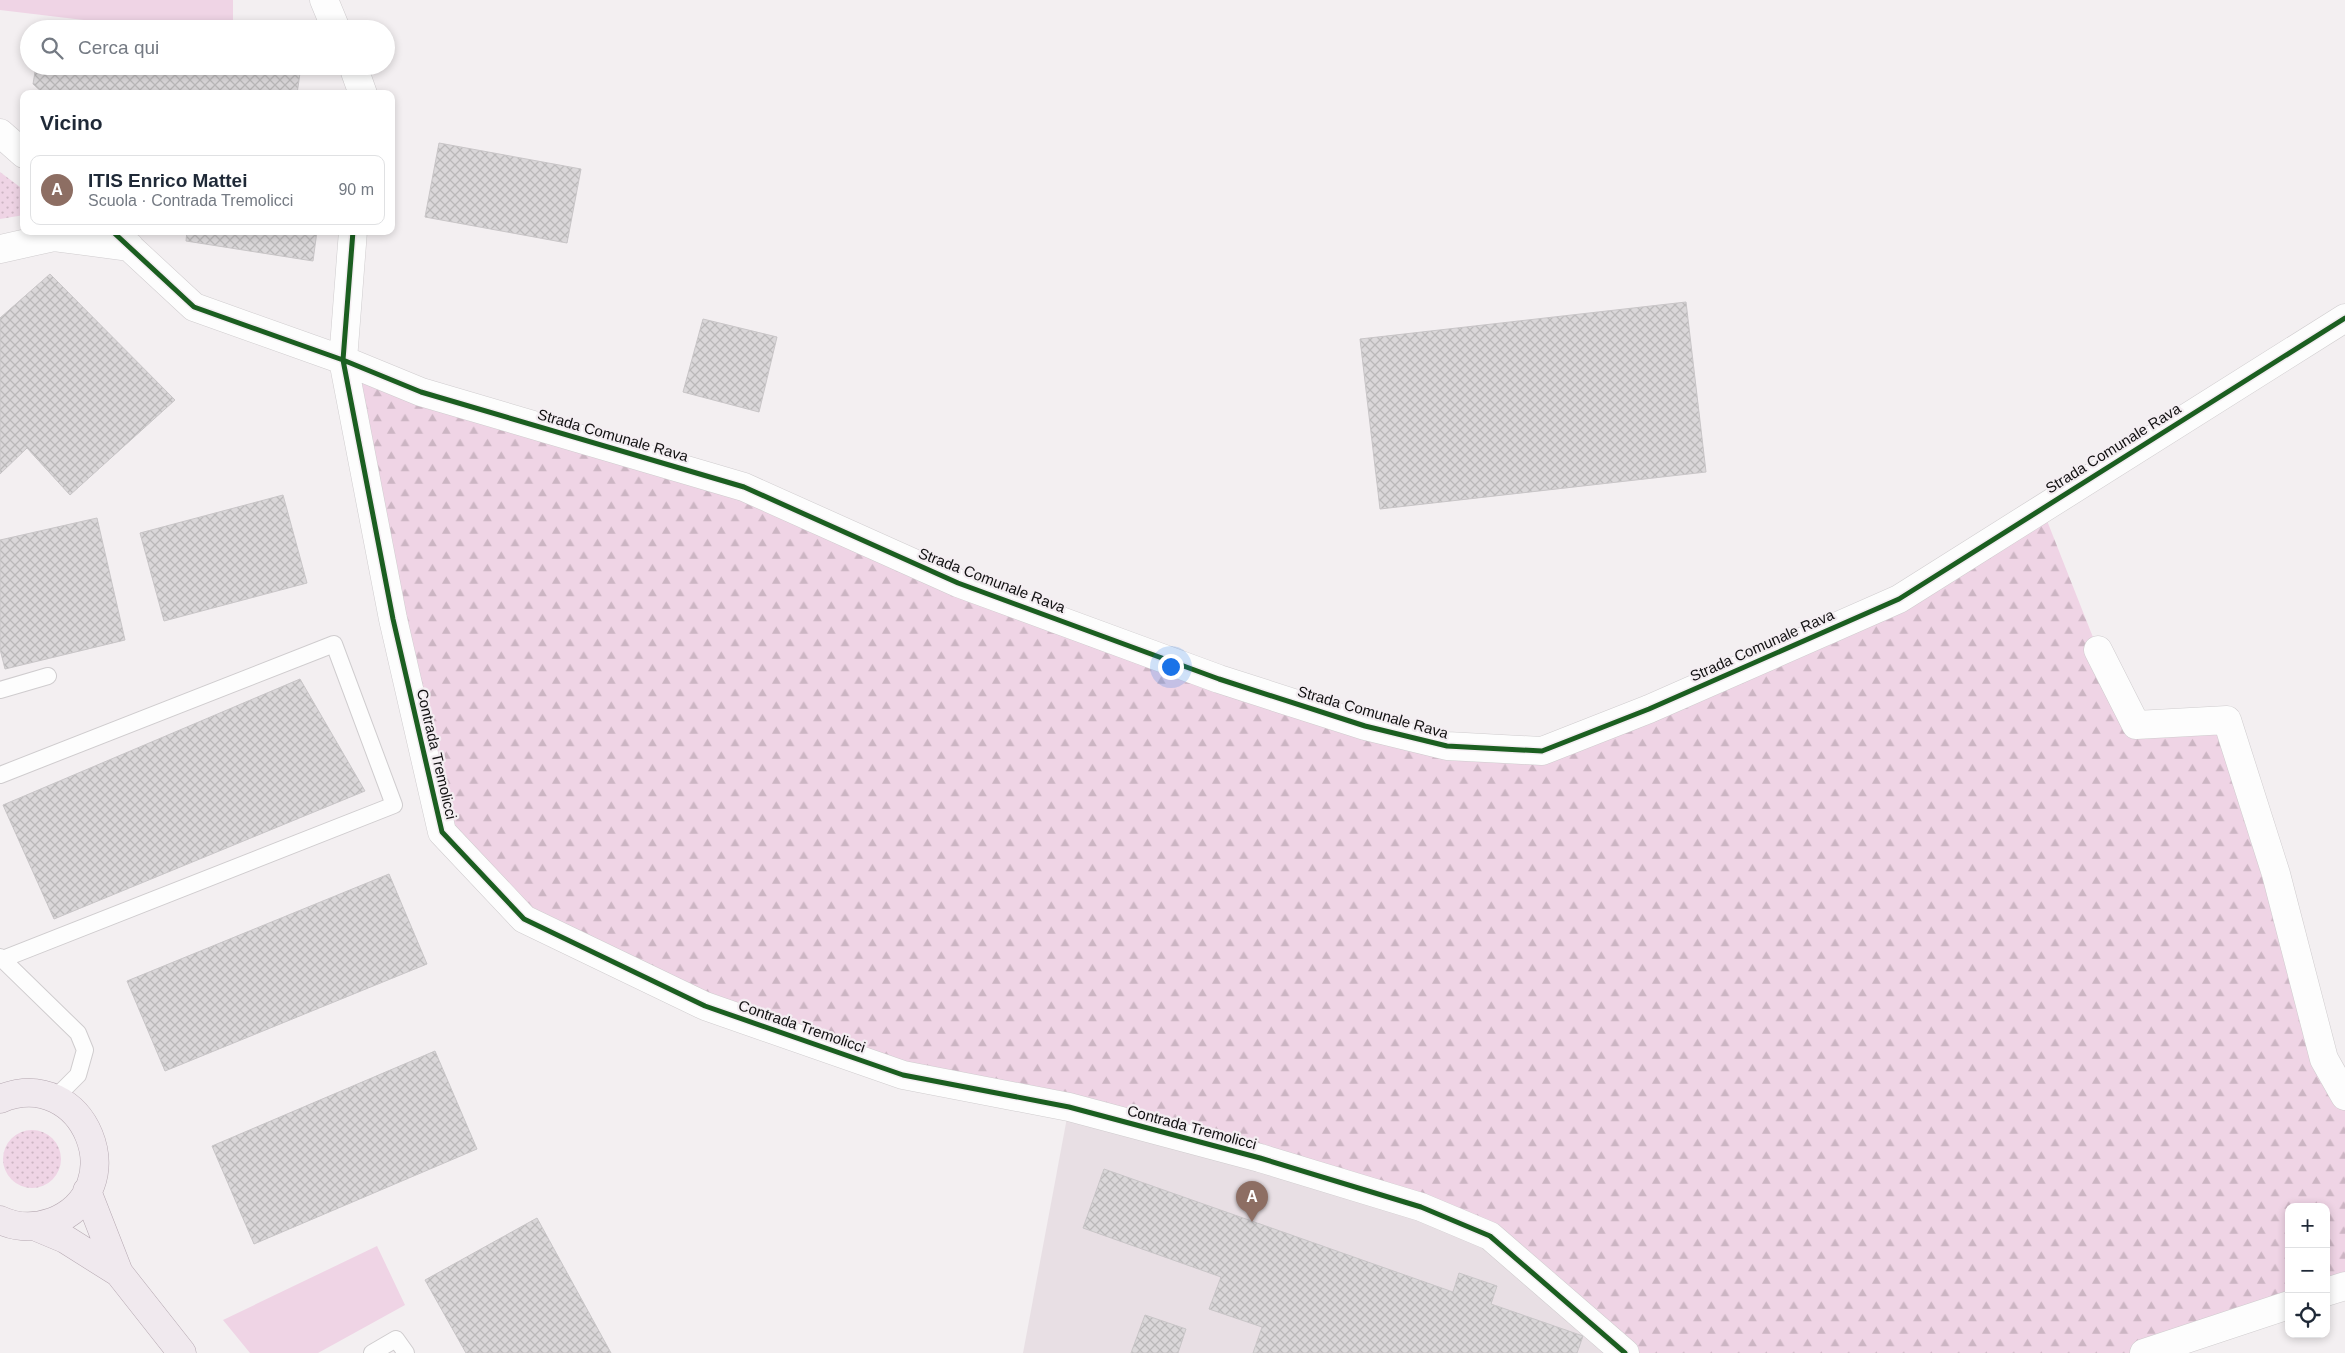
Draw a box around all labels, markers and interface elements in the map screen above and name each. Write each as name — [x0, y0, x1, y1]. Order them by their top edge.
search box — [20, 20, 395, 75]
icon: search — [38, 34, 66, 62]
text: Cerca qui — [78, 37, 159, 58]
text: Vicino — [40, 111, 103, 134]
text: ITIS Enrico Mattei — [88, 170, 247, 191]
text: A — [51, 181, 63, 198]
text: 90 m — [338, 181, 374, 198]
text: Scuola · Contrada Tremolicci — [88, 192, 293, 209]
street label: Strada Comunale Rava — [2042, 399, 2184, 497]
street label: Strada Comunale Rava — [536, 405, 691, 465]
street label: Strada Comunale Rava — [916, 544, 1068, 616]
street label: Strada Comunale Rava — [1687, 605, 1837, 684]
your location — [1158, 654, 1184, 680]
street label: Strada Comunale Rava — [1296, 682, 1451, 742]
street label: Contrada Tremolicci — [414, 687, 460, 821]
street label: Contrada Tremolicci — [736, 996, 868, 1056]
street label: Contrada Tremolicci — [1125, 1102, 1259, 1152]
pin: A — [1236, 1181, 1268, 1222]
map controls — [2285, 1203, 2330, 1338]
button: + — [2285, 1203, 2330, 1248]
button: − — [2285, 1248, 2330, 1293]
button: locate — [2285, 1293, 2330, 1338]

